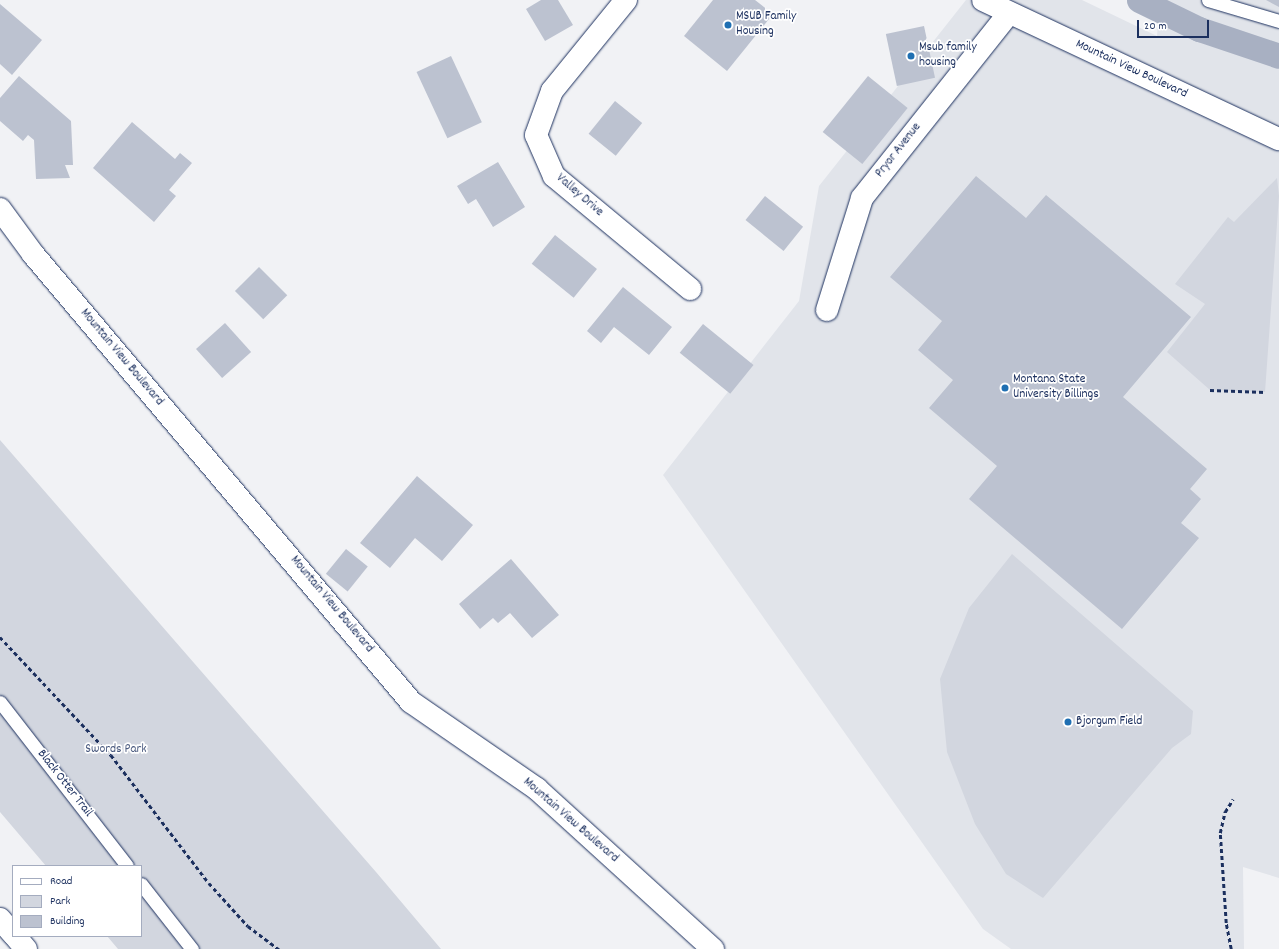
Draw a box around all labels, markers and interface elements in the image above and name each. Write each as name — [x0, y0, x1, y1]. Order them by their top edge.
place label: MSUB Family Housing — [736, 10, 796, 41]
scale bar — [1139, 12, 1211, 38]
text: 20 m — [1144, 18, 1167, 35]
marker: MSUB Family Housing — [723, 20, 733, 30]
street label: Mountain View Boulevard — [1073, 37, 1189, 103]
place label: Msub family housing — [919, 41, 977, 72]
marker: Msub family housing — [906, 51, 916, 61]
street label: Pryor Avenue — [873, 121, 925, 181]
street label: Valley Drive — [552, 171, 606, 221]
street label: Mountain View Boulevard — [76, 306, 166, 410]
place label: Montana State University Billings — [1013, 373, 1099, 404]
marker: Montana State University Billings — [1000, 383, 1010, 393]
street label: Mountain View Boulevard — [286, 553, 376, 657]
place label: Bjorgum Field — [1076, 714, 1142, 730]
marker: Bjorgum Field — [1063, 717, 1073, 727]
park label: Swords Park — [85, 742, 147, 758]
street label: Black Otter Trail — [33, 747, 95, 821]
street label: Mountain View Boulevard — [519, 775, 621, 867]
legend — [12, 865, 142, 937]
text: Road — [50, 873, 72, 890]
text: Park — [50, 893, 70, 910]
text: Building — [50, 913, 85, 930]

